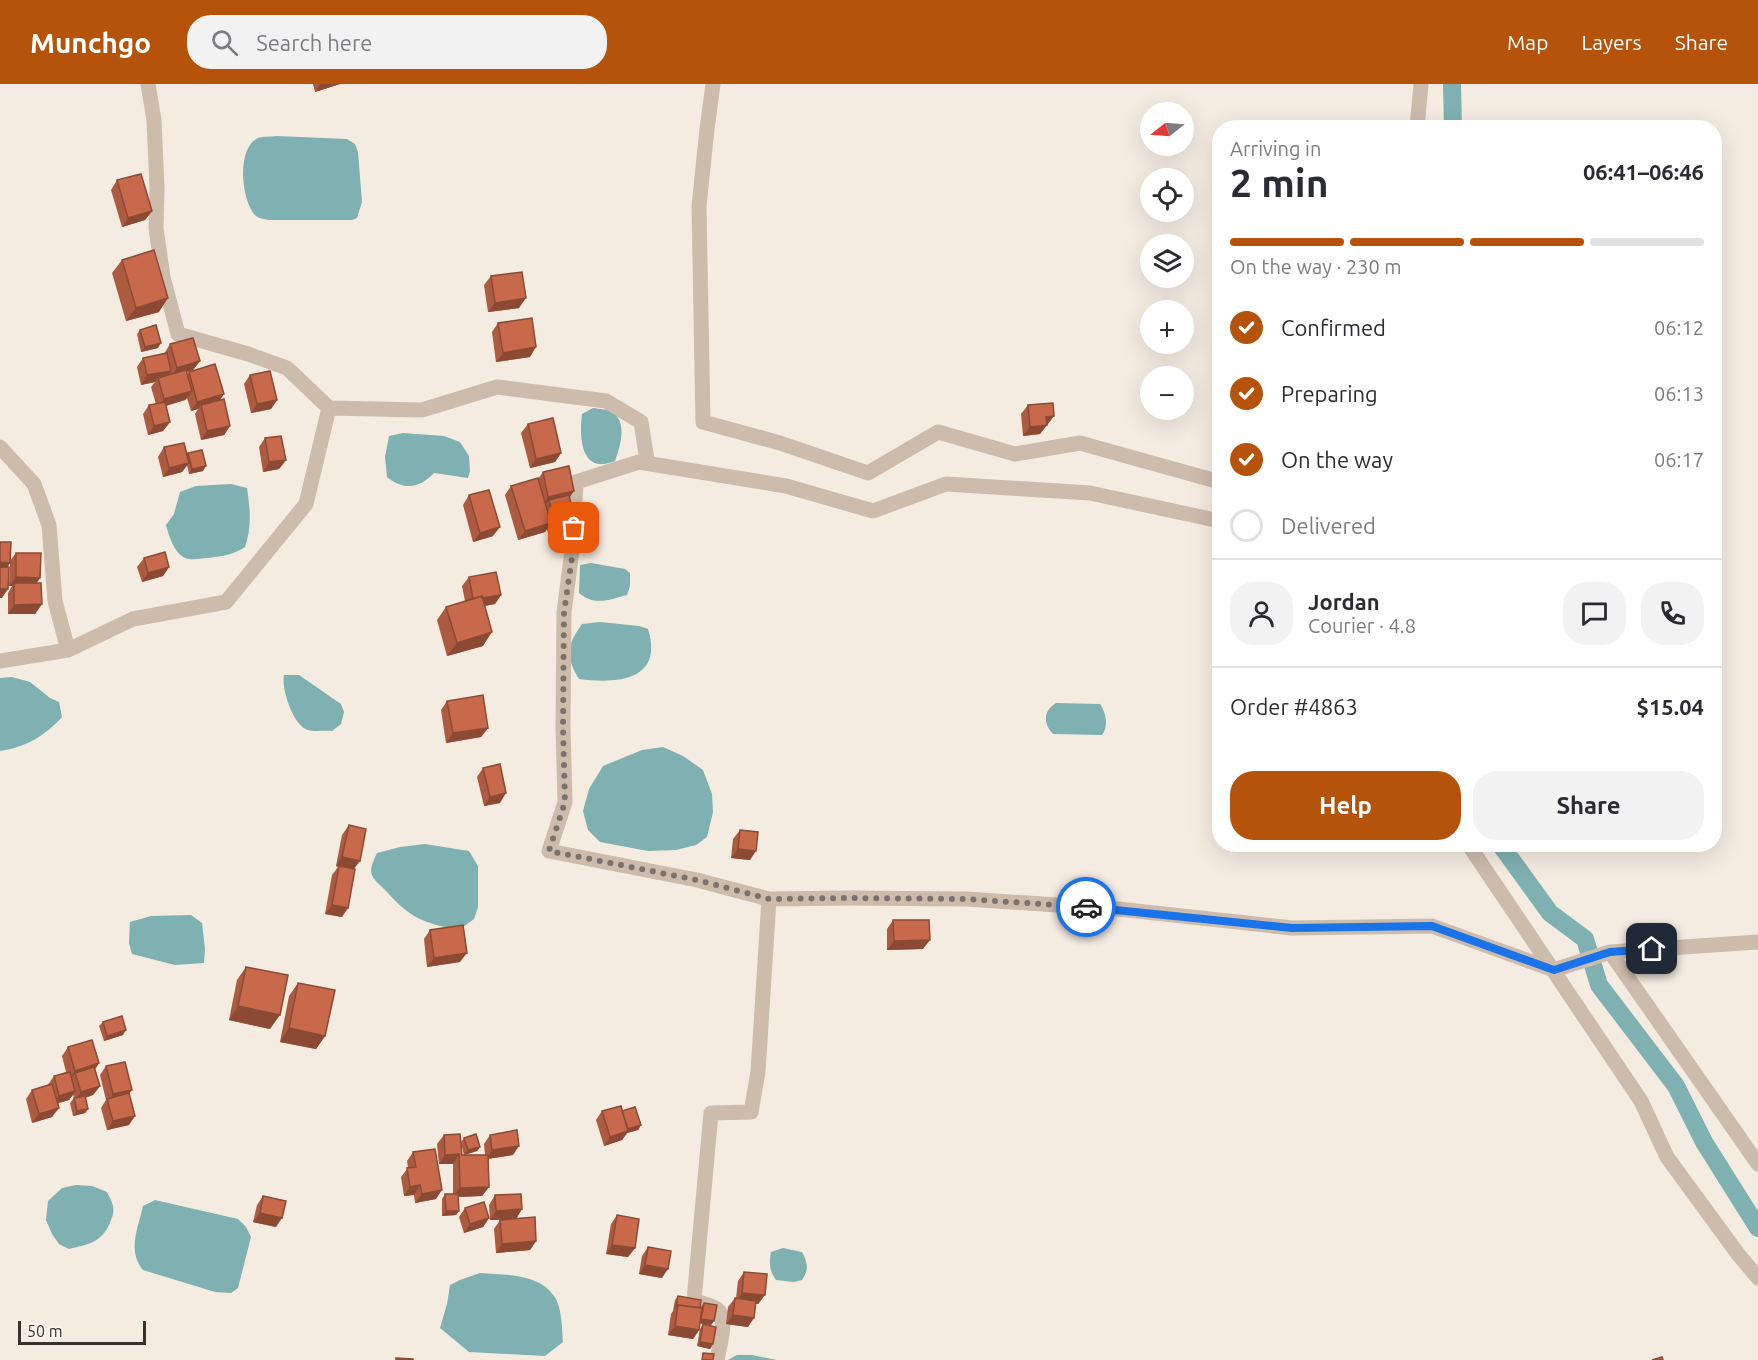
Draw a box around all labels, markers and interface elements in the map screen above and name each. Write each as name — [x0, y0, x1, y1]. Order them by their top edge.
search box — [187, 15, 607, 69]
icon: search — [208, 26, 241, 59]
text: Munchgo — [30, 27, 151, 58]
text: Search here — [256, 30, 372, 55]
text: Map — [1507, 30, 1548, 54]
text: Layers — [1581, 30, 1642, 54]
text: Share — [1675, 30, 1728, 54]
north arrow — [1140, 102, 1194, 156]
map controls — [1140, 102, 1194, 420]
text: Arriving in — [1230, 137, 1321, 160]
text: 06:41–06:46 — [1583, 159, 1704, 184]
text: 2 min — [1230, 161, 1329, 204]
button: locate — [1140, 168, 1194, 222]
button: layers — [1140, 234, 1194, 288]
text: On the way · 230 m — [1230, 255, 1402, 278]
button: + — [1140, 300, 1194, 354]
icon: check — [1230, 311, 1263, 344]
text: Confirmed — [1281, 315, 1386, 340]
text: 06:12 — [1654, 316, 1704, 339]
button: − — [1140, 366, 1194, 420]
icon: check — [1230, 377, 1263, 410]
text: Preparing — [1281, 381, 1378, 406]
text: 06:13 — [1654, 382, 1704, 405]
icon: check — [1230, 443, 1263, 476]
text: On the way — [1281, 447, 1393, 472]
text: 06:17 — [1654, 448, 1704, 471]
pin — [548, 502, 599, 553]
icon: bag — [557, 511, 590, 544]
text: Delivered — [1281, 513, 1376, 538]
button: person — [1230, 582, 1293, 645]
button: chat — [1563, 582, 1626, 645]
button: phone — [1641, 582, 1704, 645]
text: Jordan — [1308, 589, 1380, 614]
text: Courier · 4.8 — [1308, 614, 1416, 637]
text: Order #4863 — [1230, 694, 1358, 719]
text: $15.04 — [1637, 694, 1704, 719]
button: Help — [1230, 771, 1461, 840]
button: Share — [1473, 771, 1704, 840]
courier — [1056, 877, 1116, 937]
icon: car — [1070, 891, 1103, 924]
pin — [1626, 923, 1677, 974]
icon: home — [1635, 932, 1668, 965]
scale bar — [18, 1318, 146, 1346]
text: 50 m — [27, 1322, 63, 1340]

